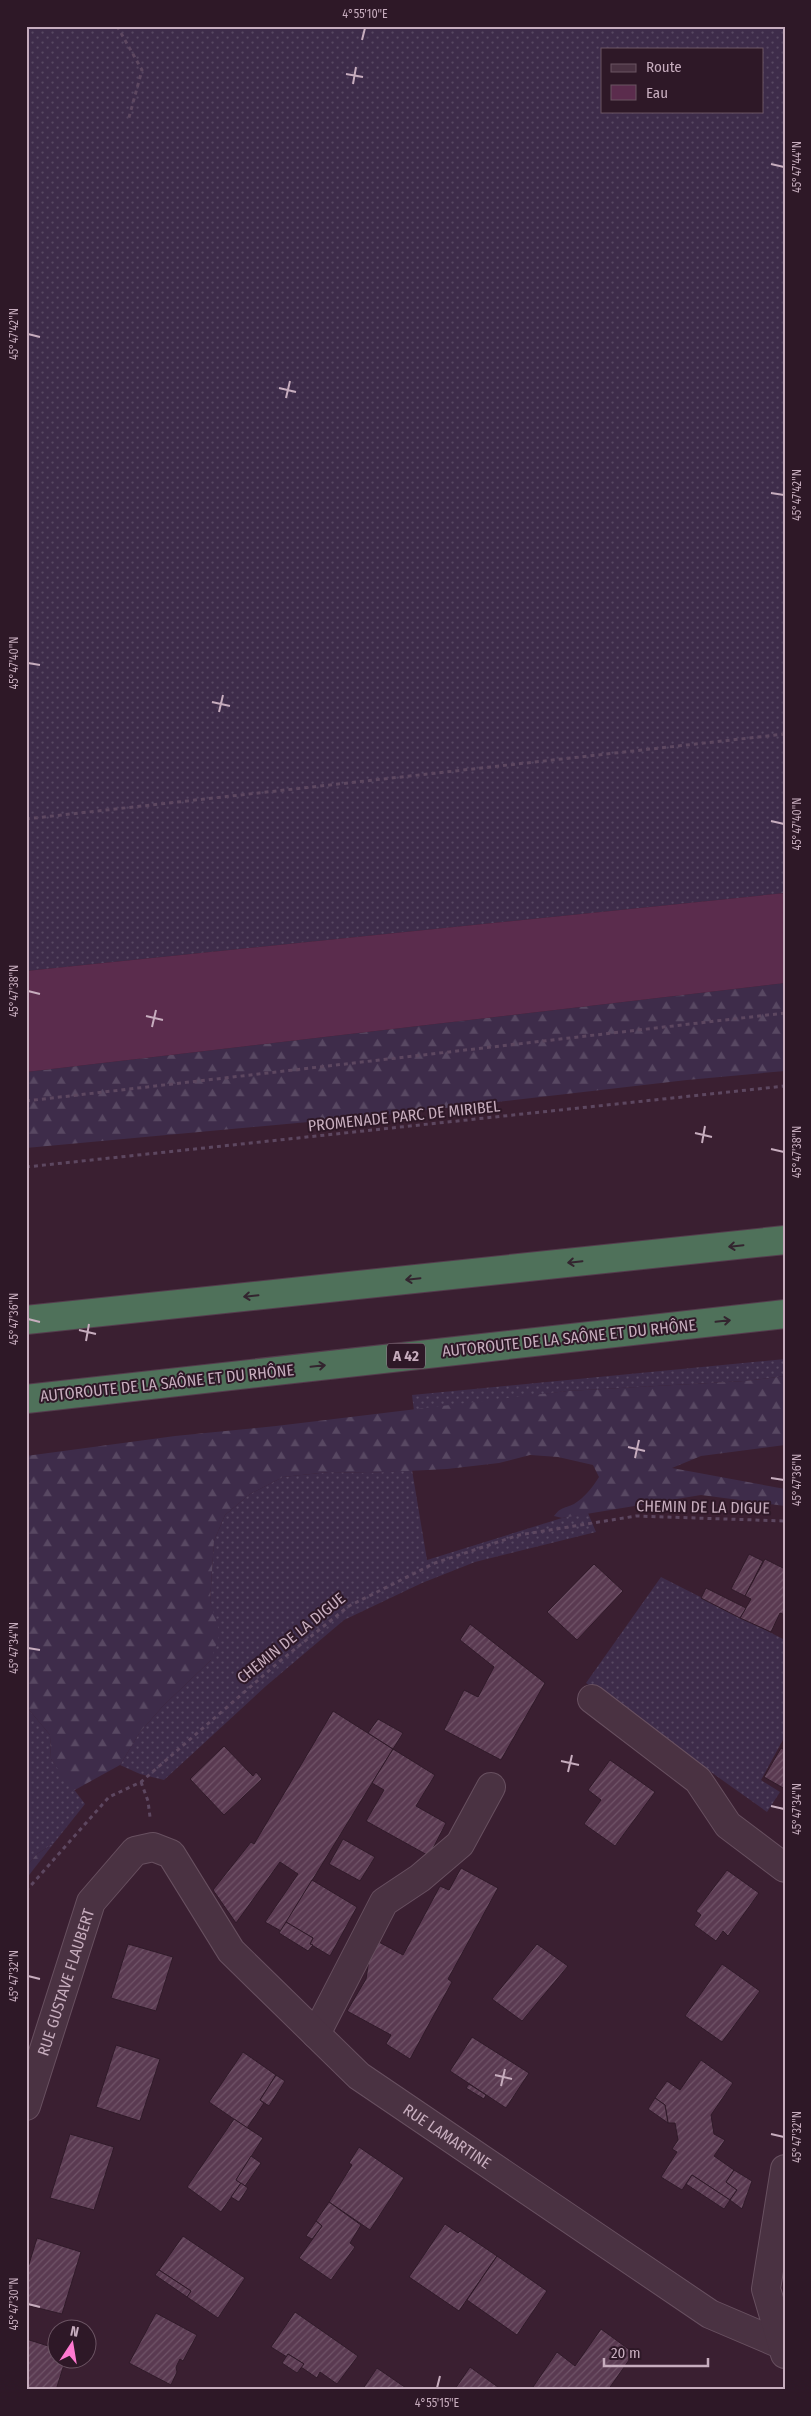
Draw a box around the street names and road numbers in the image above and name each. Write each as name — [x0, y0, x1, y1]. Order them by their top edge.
street label: PROMENADE PARC DE MIRIBEL — [307, 1096, 501, 1136]
street label: AUTOROUTE DE LA SAÔNE ET DU RHÔNE — [441, 1314, 697, 1361]
road number: A 42 — [387, 1344, 425, 1368]
street label: AUTOROUTE DE LA SAÔNE ET DU RHÔNE — [39, 1359, 295, 1406]
street label: CHEMIN DE LA DIGUE — [636, 1496, 770, 1518]
street label: CHEMIN DE LA DIGUE — [233, 1589, 349, 1687]
street label: RUE GUSTAVE FLAUBERT — [33, 1906, 98, 2058]
street label: RUE LAMARTINE — [400, 2099, 495, 2172]

